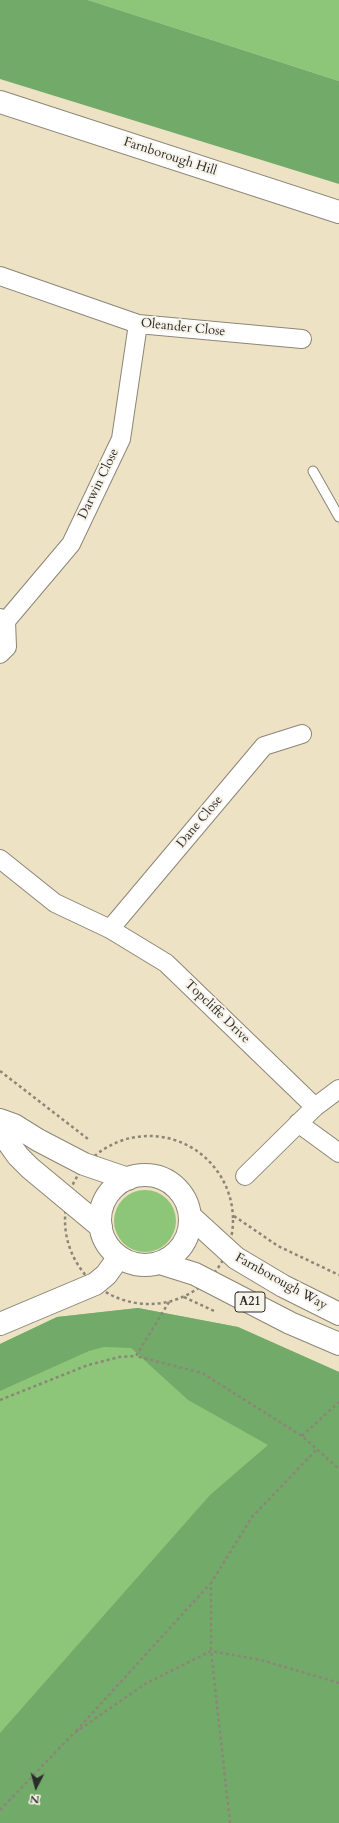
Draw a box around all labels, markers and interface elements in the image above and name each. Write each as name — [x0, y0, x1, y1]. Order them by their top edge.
street label: Farnborough Hill — [121, 135, 219, 179]
street label: Oleander Close — [140, 316, 226, 340]
street label: Darwin Close — [75, 446, 123, 522]
street label: Dane Close — [174, 793, 226, 851]
street label: Topcliffe Drive — [181, 977, 253, 1047]
street label: Farnborough Way — [232, 1250, 330, 1314]
road number: A21 — [235, 1292, 265, 1312]
north arrow — [16, 1767, 56, 1807]
text: N — [29, 1791, 40, 1807]

